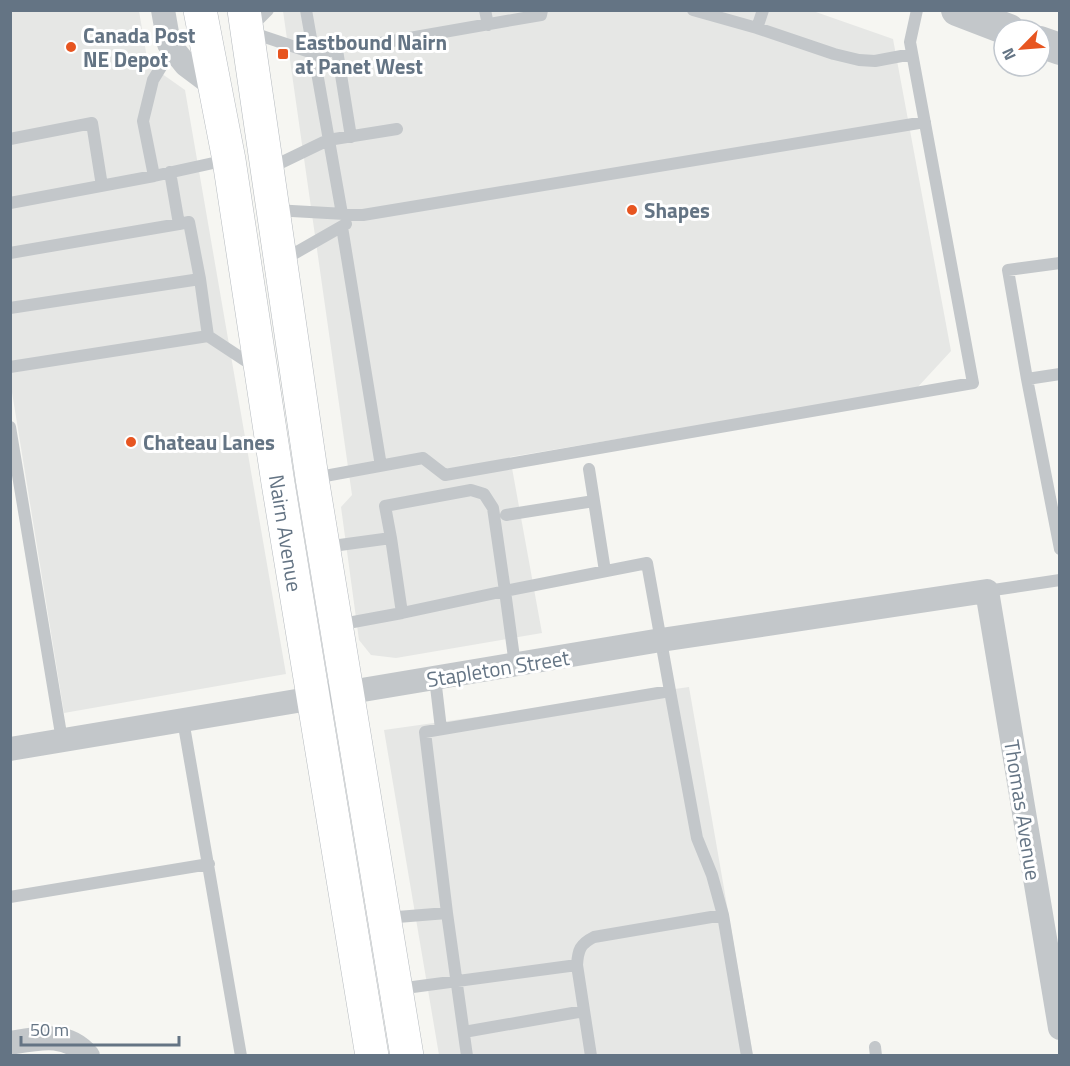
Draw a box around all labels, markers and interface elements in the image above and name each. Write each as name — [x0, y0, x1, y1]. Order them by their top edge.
north arrow — [992, 18, 1052, 78]
place label: Canada Post NE Depot — [83, 19, 196, 75]
place label: Eastbound Nairn at Panet West — [295, 26, 447, 82]
marker: Canada Post NE Depot — [64, 40, 78, 54]
text: N — [995, 44, 1022, 64]
marker: Eastbound Nairn at Panet West — [276, 47, 290, 61]
place label: Shapes — [644, 194, 710, 226]
marker: Shapes — [625, 203, 639, 217]
place label: Chateau Lanes — [143, 426, 275, 458]
marker: Chateau Lanes — [124, 435, 138, 449]
street label: Nairn Avenue — [261, 472, 311, 594]
street label: Stapleton Street — [424, 641, 572, 695]
street label: Thomas Avenue — [996, 738, 1050, 882]
scale bar — [21, 1009, 178, 1047]
text: 50 m — [30, 1016, 69, 1043]

